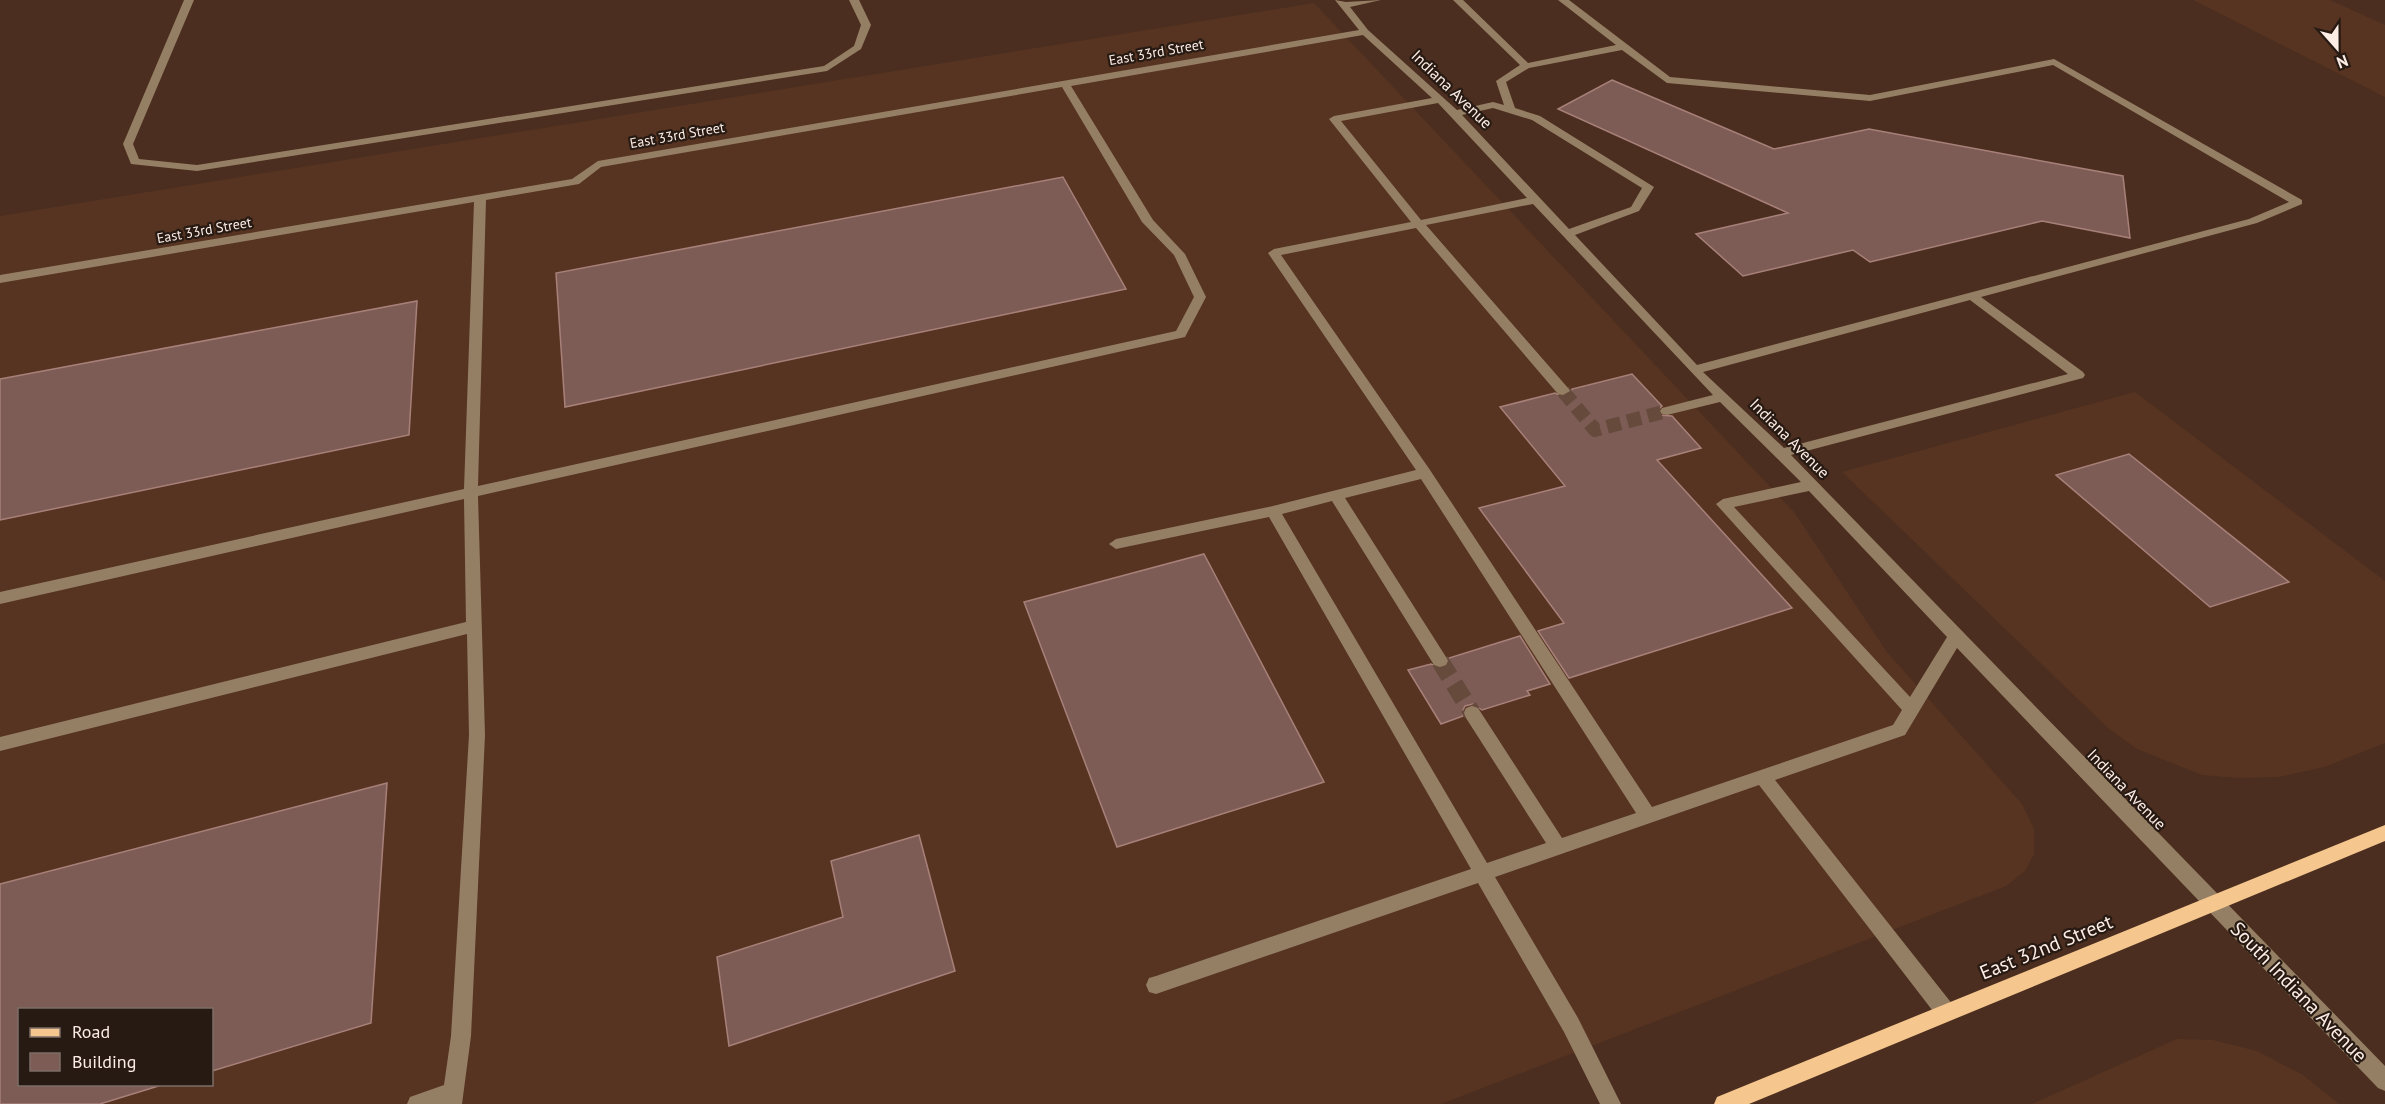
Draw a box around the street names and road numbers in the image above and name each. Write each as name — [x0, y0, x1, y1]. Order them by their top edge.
street label: East 33rd Street — [1107, 35, 1205, 69]
street label: Indiana Avenue — [1407, 45, 1497, 133]
street label: East 33rd Street — [628, 118, 726, 152]
street label: East 33rd Street — [155, 213, 253, 247]
street label: Indiana Avenue — [1746, 394, 1834, 482]
street label: Indiana Avenue — [2083, 744, 2171, 834]
street label: East 32nd Street — [1976, 908, 2116, 985]
street label: South Indiana Avenue — [2225, 916, 2373, 1068]

